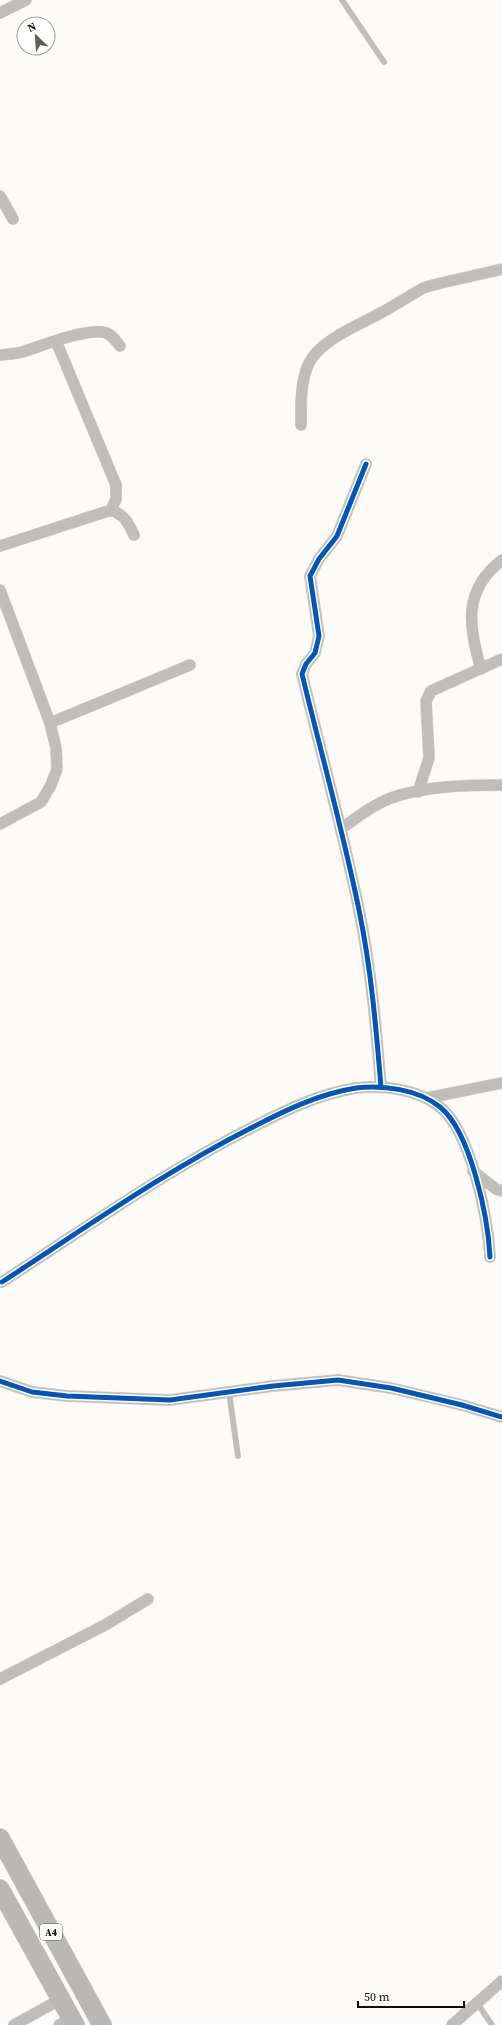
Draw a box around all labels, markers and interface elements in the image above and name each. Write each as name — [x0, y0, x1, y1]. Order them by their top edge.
north arrow — [16, 16, 56, 56]
text: N — [25, 19, 39, 36]
road number: A4 — [40, 1924, 62, 1940]
scale bar — [358, 1983, 464, 2009]
text: 50 m — [364, 1989, 390, 2005]

